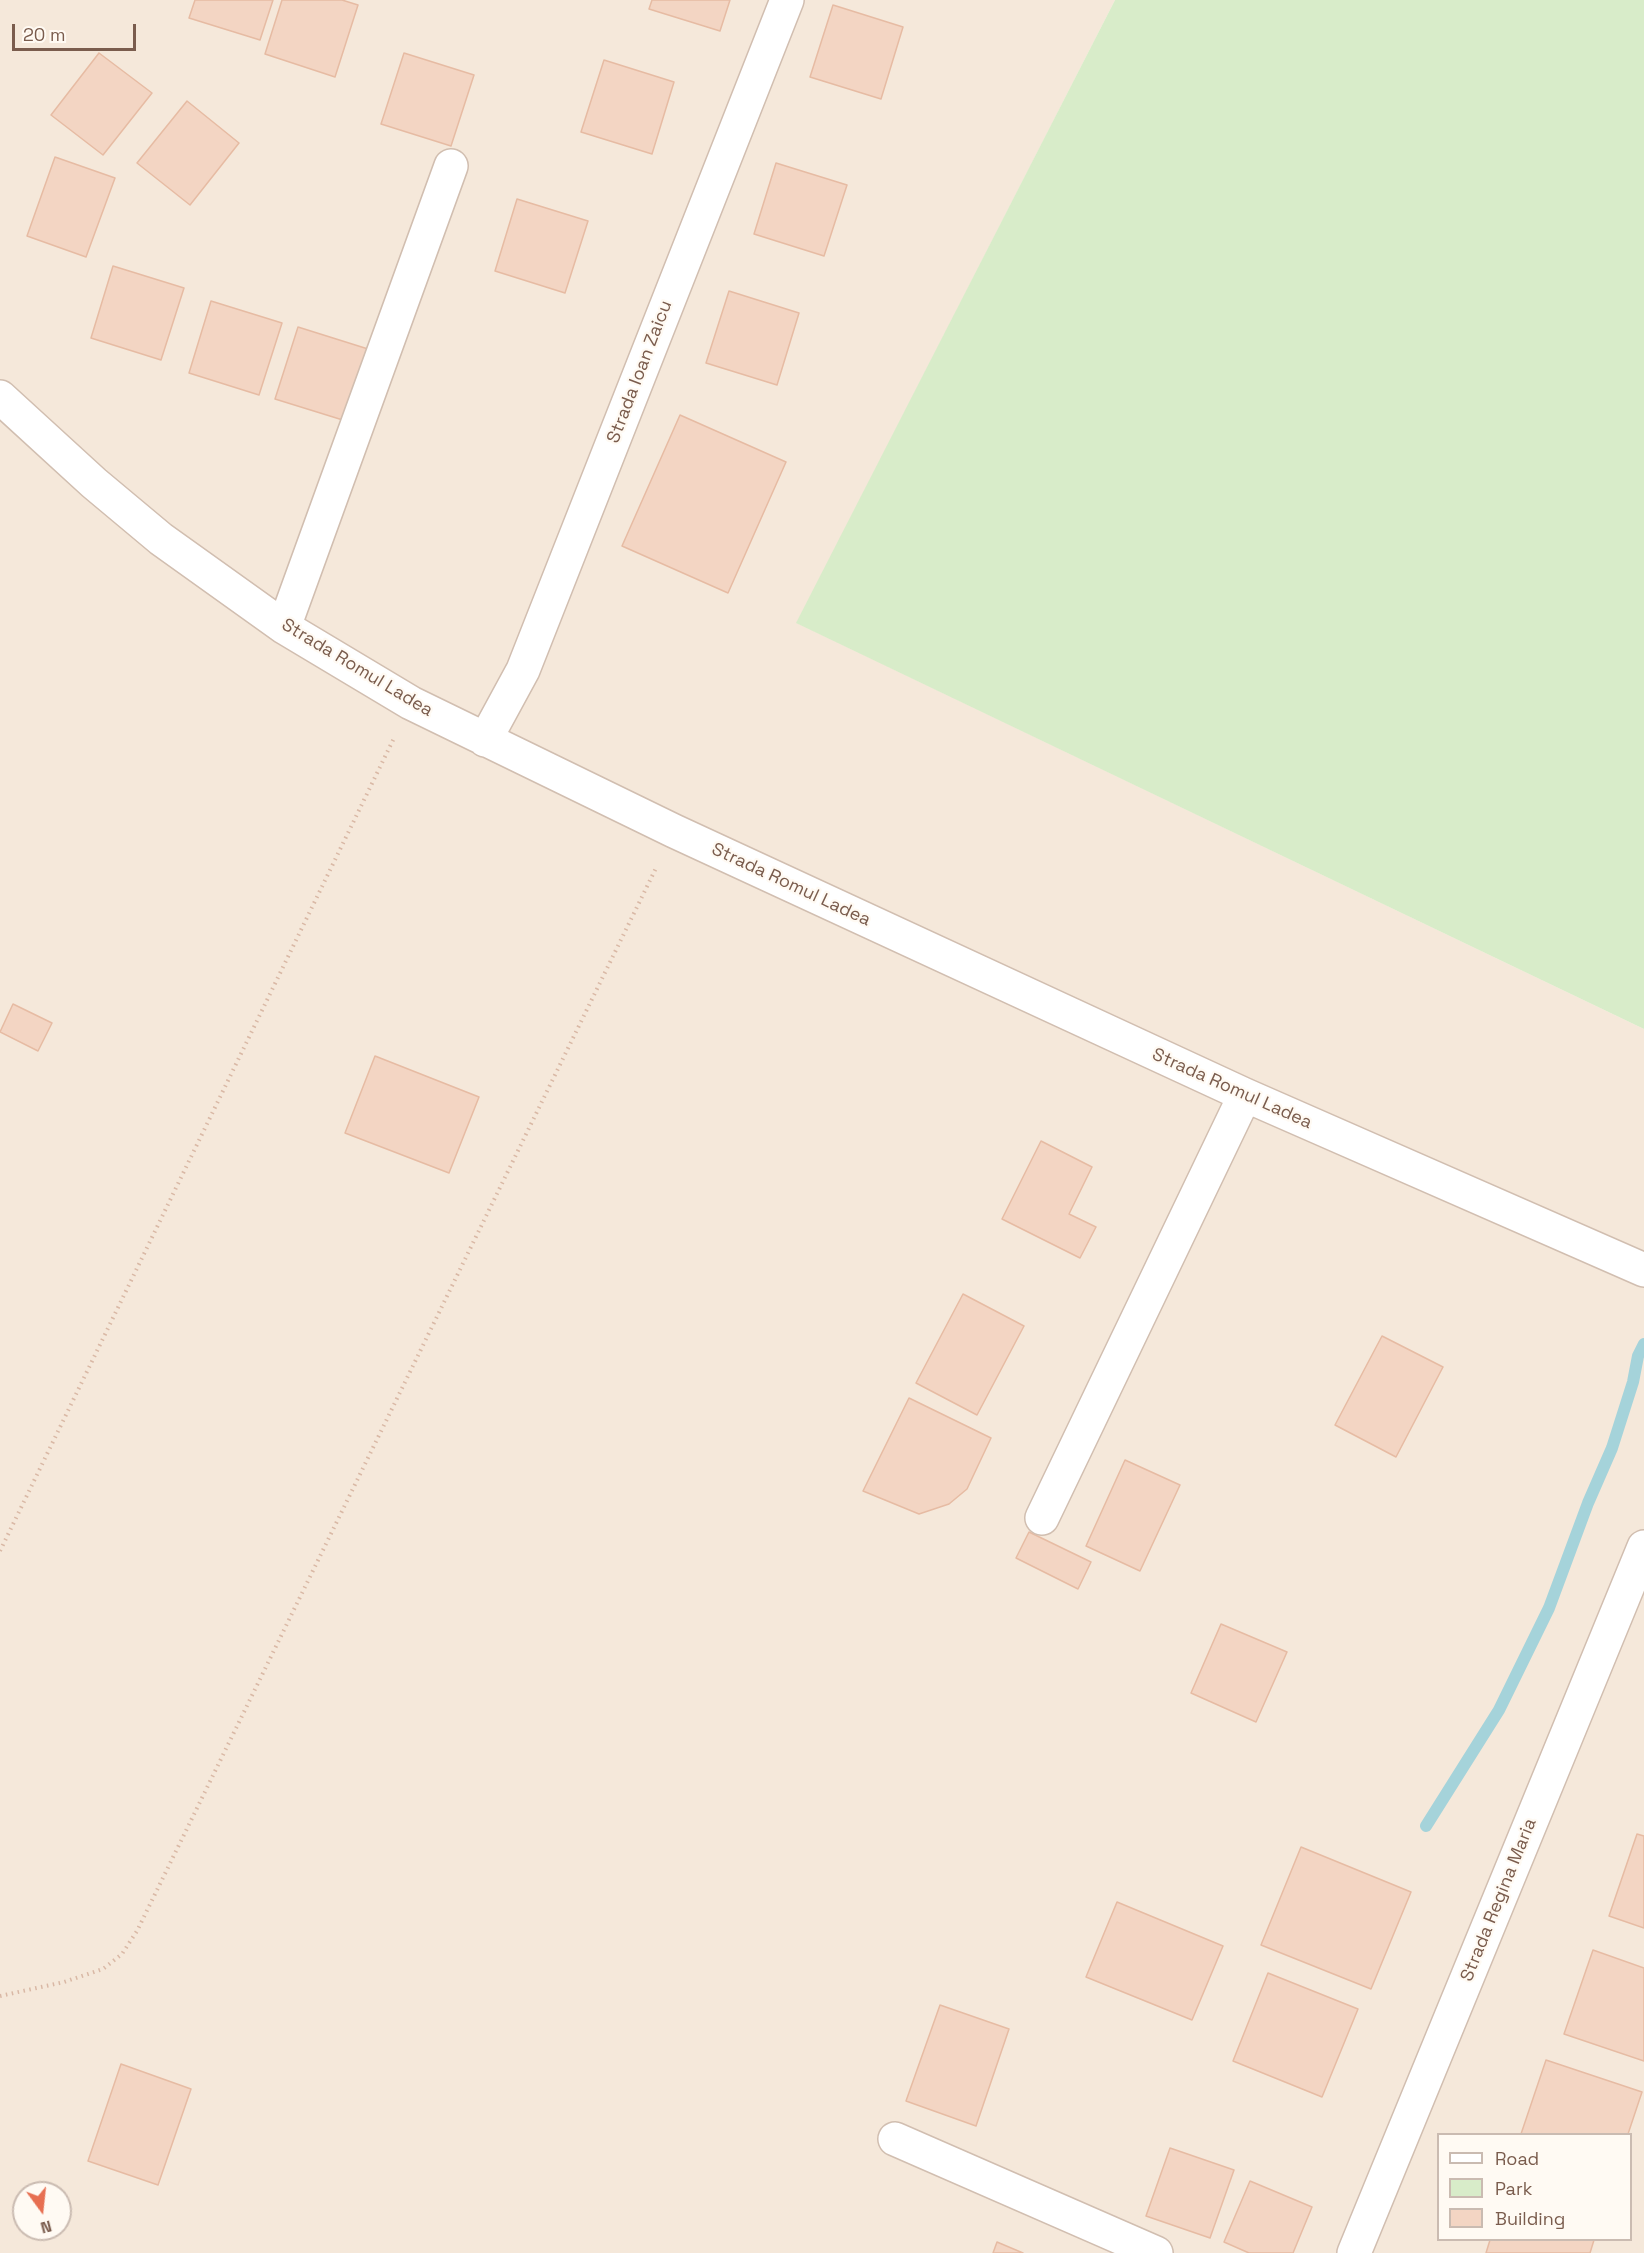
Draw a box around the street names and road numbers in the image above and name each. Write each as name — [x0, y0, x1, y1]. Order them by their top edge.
street label: Strada Ioan Zaicu — [603, 298, 677, 446]
street label: Strada Romul Ladea — [277, 614, 437, 722]
street label: Strada Romul Ladea — [708, 839, 874, 931]
street label: Strada Romul Ladea — [1149, 1044, 1315, 1134]
street label: Strada Regina Maria — [1456, 1815, 1542, 1985]

